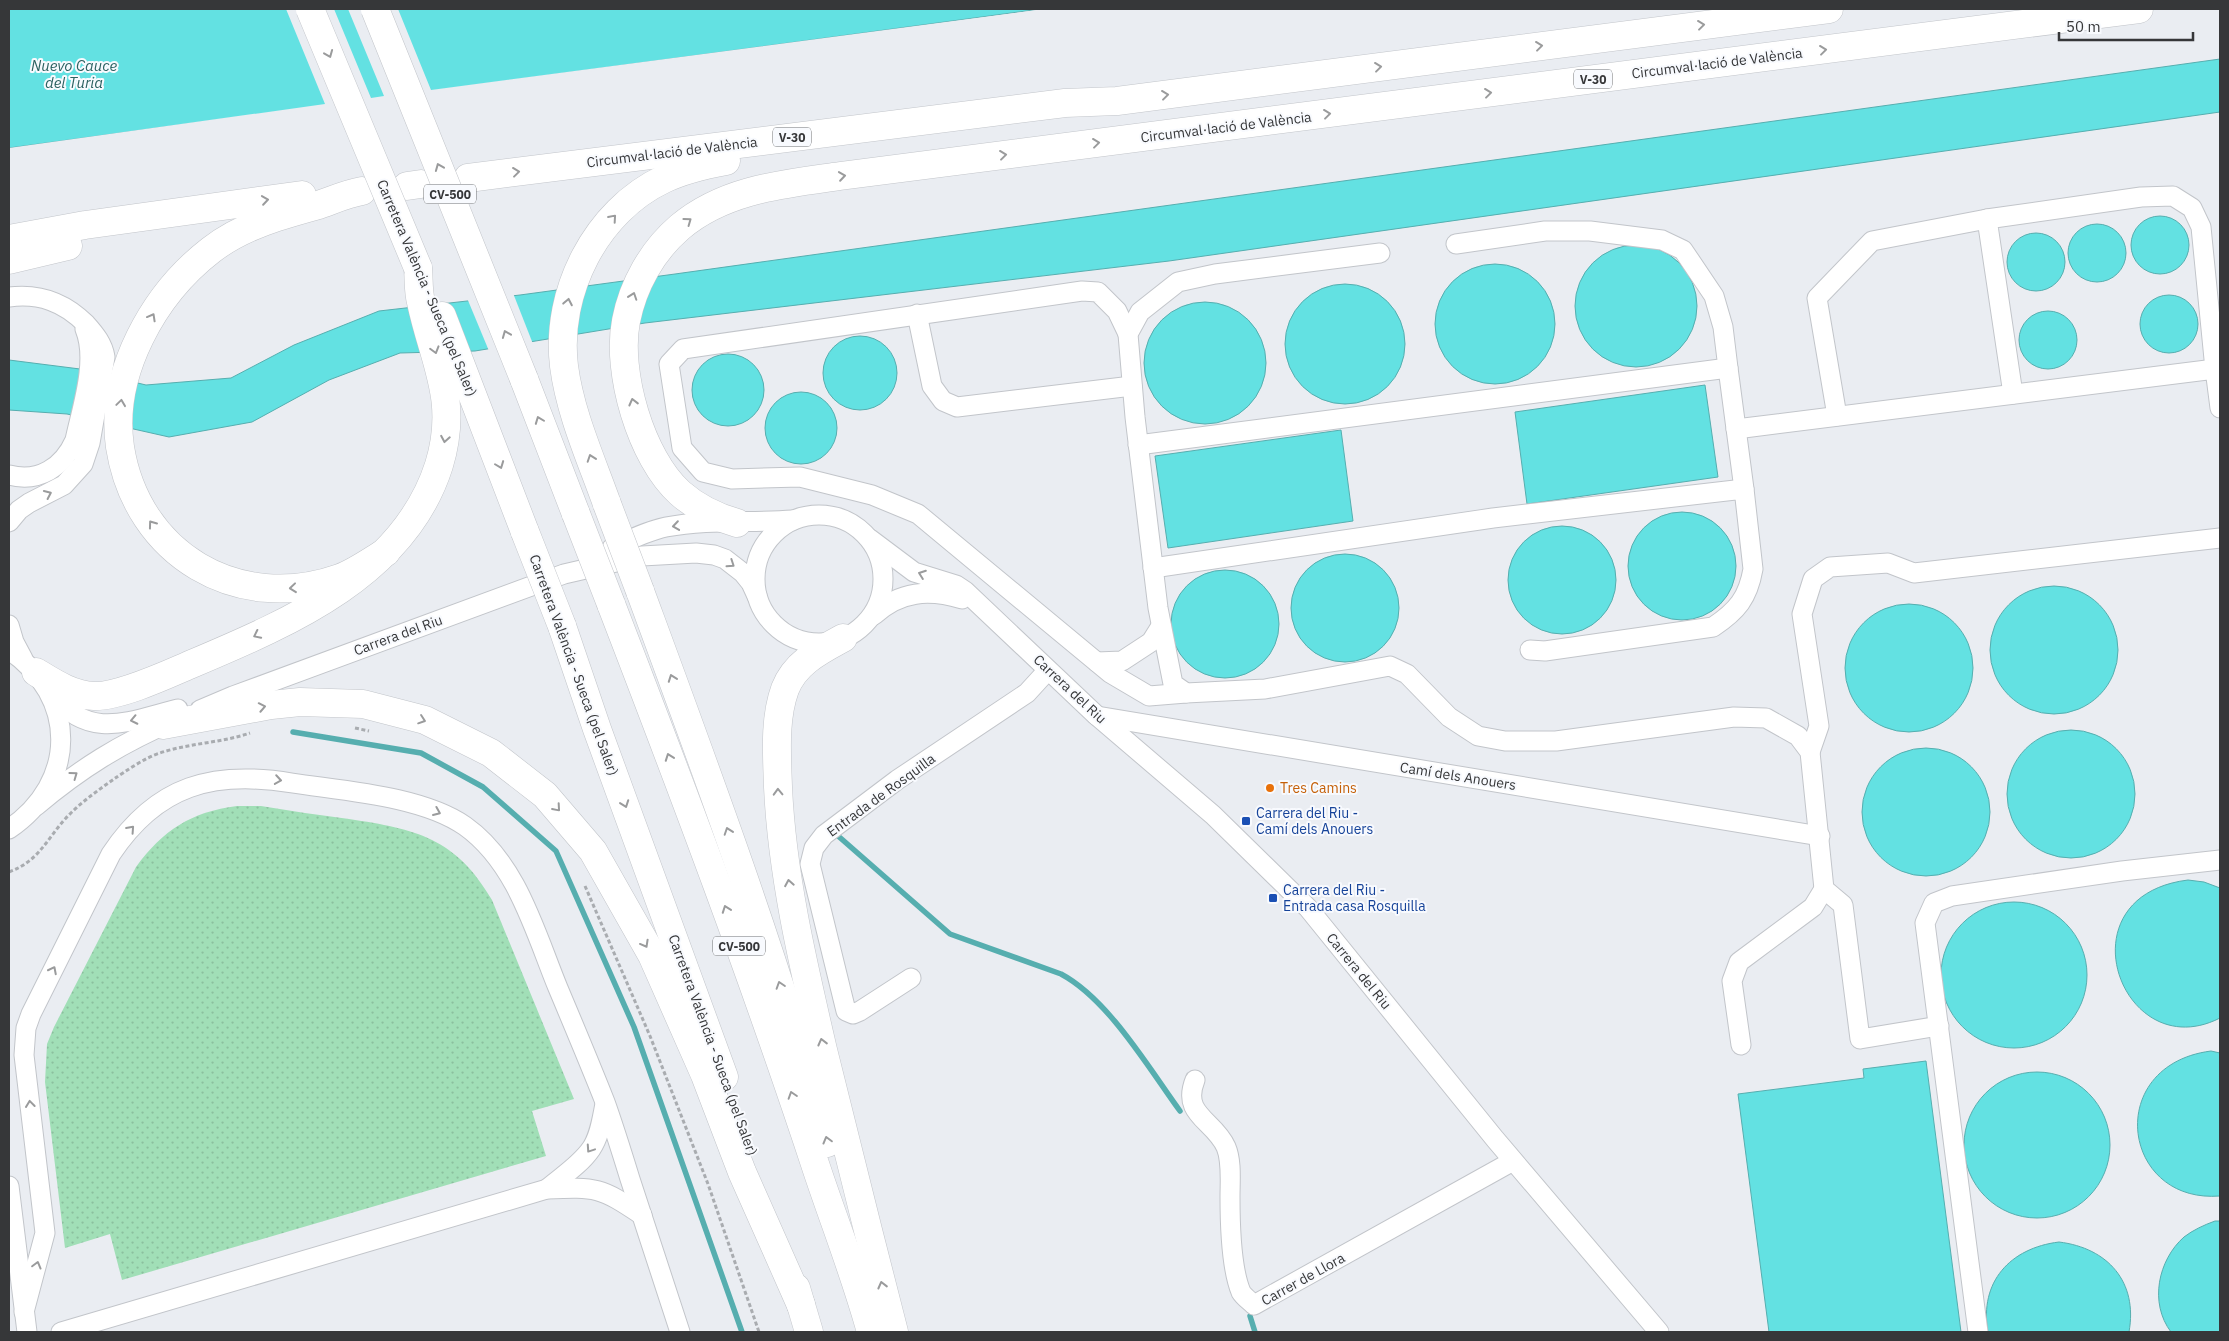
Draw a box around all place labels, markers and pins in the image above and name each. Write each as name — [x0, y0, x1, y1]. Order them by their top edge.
place label: Tres Camins — [1280, 779, 1357, 797]
marker: Tres Camins — [1264, 782, 1276, 794]
place label: Carrera del Riu - Camí dels Anouers — [1256, 804, 1373, 838]
marker: Carrera del Riu - Camí dels Anouers — [1240, 815, 1252, 827]
place label: Carrera del Riu - Entrada casa Rosquilla — [1283, 881, 1426, 915]
marker: Carrera del Riu - Entrada casa Rosquilla — [1267, 892, 1279, 904]

